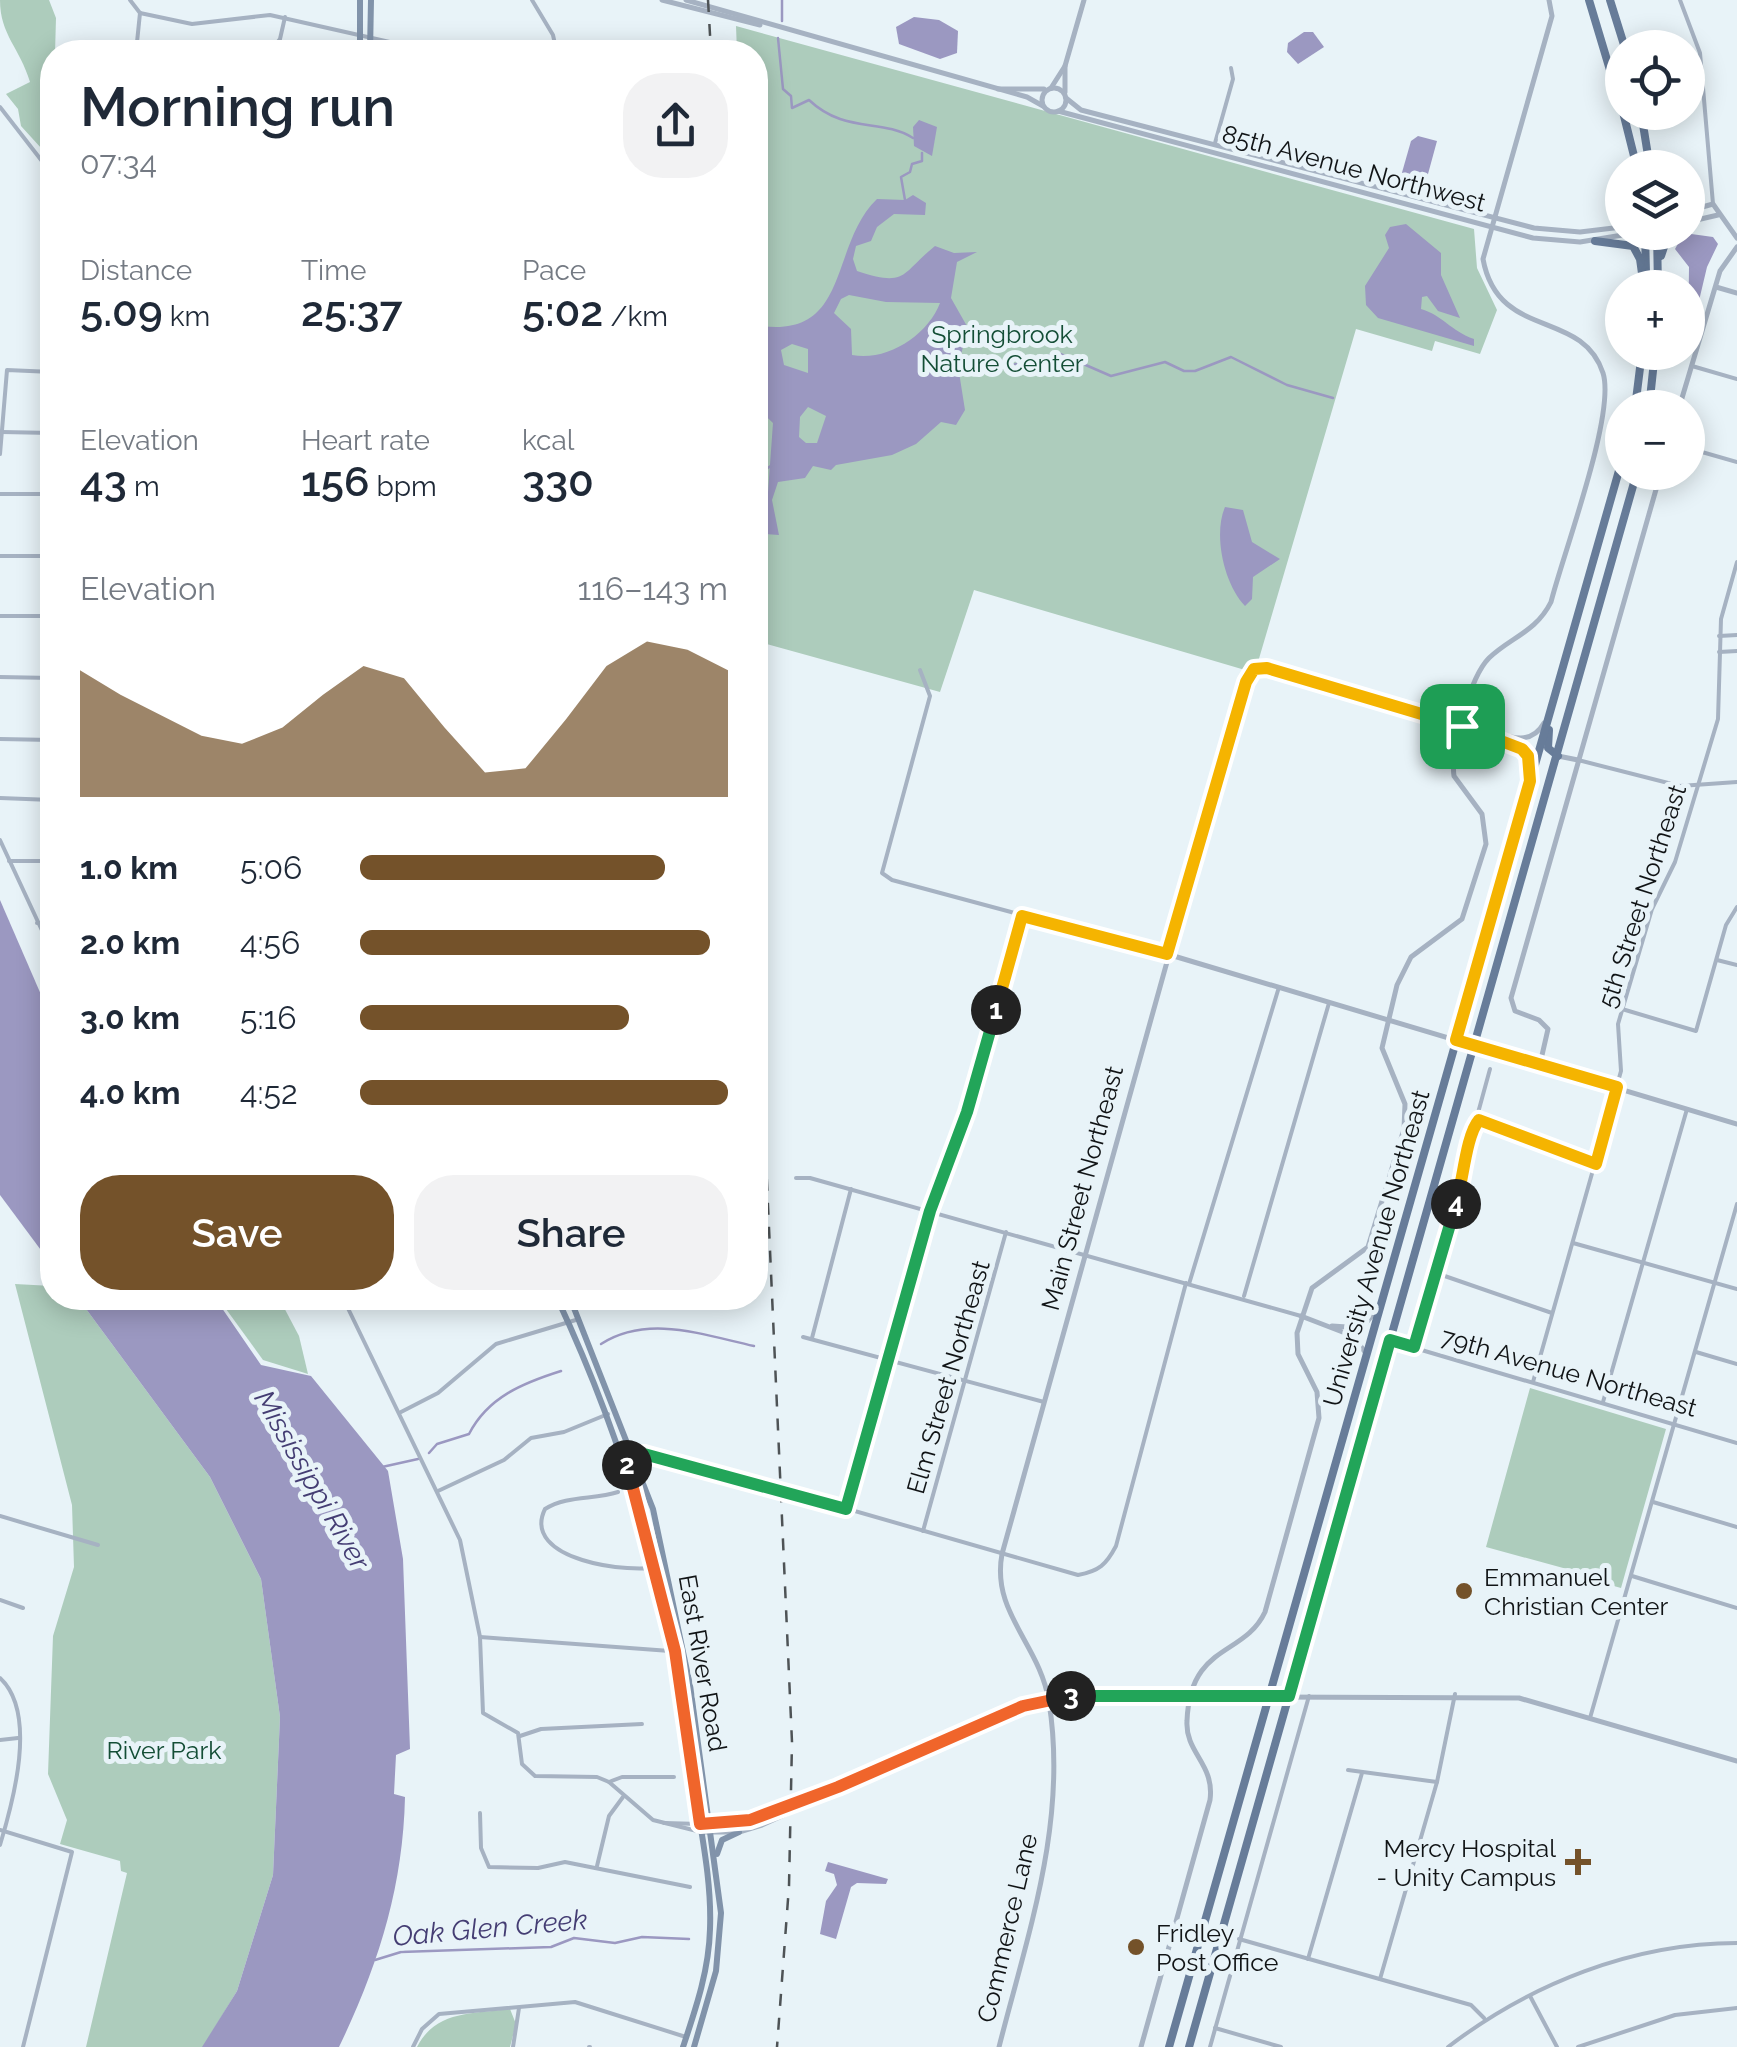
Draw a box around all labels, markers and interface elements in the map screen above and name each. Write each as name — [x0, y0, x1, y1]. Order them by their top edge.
map controls — [1605, 30, 1705, 490]
button: locate — [1605, 30, 1705, 130]
button: share — [623, 73, 728, 178]
text: Morning run — [80, 74, 395, 139]
street label: 85th Avenue Northwest — [1219, 118, 1490, 218]
text: 07:34 — [80, 144, 157, 181]
button: layers — [1605, 150, 1705, 250]
text: Distance — [80, 254, 192, 287]
text: Time — [301, 254, 366, 287]
text: Pace — [522, 254, 586, 287]
button: + — [1605, 270, 1705, 370]
text: 5.09 — [80, 287, 163, 336]
text: 25:37 — [301, 287, 403, 336]
text: 5:02 — [522, 287, 603, 336]
text: km — [163, 300, 210, 333]
text: /km — [603, 300, 668, 333]
park label: Springbrook Nature Center — [920, 319, 1084, 378]
button: − — [1605, 390, 1705, 490]
text: Elevation — [80, 424, 199, 457]
text: Heart rate — [301, 424, 430, 457]
text: kcal — [522, 424, 574, 457]
text: 43 — [80, 457, 127, 506]
text: 156 — [301, 457, 369, 506]
text: 330 — [522, 457, 594, 506]
text: m — [127, 470, 160, 503]
text: bpm — [369, 470, 437, 503]
text: Elevation — [80, 570, 216, 607]
text: 116–143 m — [577, 570, 728, 607]
pin — [1420, 684, 1505, 769]
icon: arrive — [1435, 699, 1490, 754]
street label: 5th Street Northeast — [1592, 780, 1692, 1011]
text: 1.0 km — [80, 849, 178, 886]
text: 5:06 — [240, 849, 302, 886]
text: 2.0 km — [80, 924, 180, 961]
text: 4:56 — [240, 924, 300, 961]
pin: 1 — [971, 985, 1021, 1035]
text: 1 — [989, 993, 1003, 1026]
text: 3.0 km — [80, 999, 180, 1036]
text: 5:16 — [240, 999, 296, 1036]
street label: Main Street Northeast — [1035, 1062, 1129, 1314]
text: 4.0 km — [80, 1074, 180, 1111]
text: 4:52 — [240, 1074, 298, 1111]
street label: University Avenue Northeast — [1316, 1086, 1436, 1410]
button: Save — [80, 1175, 394, 1290]
button: Share — [414, 1175, 728, 1290]
pin: 4 — [1431, 1179, 1481, 1229]
text: 4 — [1448, 1187, 1464, 1220]
street label: Elm Street Northeast — [900, 1256, 996, 1497]
street label: 79th Avenue Northeast — [1437, 1321, 1701, 1423]
water label: Mississippi River — [247, 1385, 377, 1577]
pin: 2 — [602, 1440, 652, 1490]
text: 2 — [619, 1448, 635, 1481]
place label: Emmanuel Christian Center — [1484, 1562, 1669, 1621]
street label: East River Road — [673, 1572, 733, 1754]
marker: Emmanuel Christian Center — [1453, 1580, 1475, 1602]
pin: 3 — [1046, 1671, 1096, 1721]
text: 3 — [1063, 1679, 1079, 1712]
park label: River Park — [107, 1735, 222, 1765]
street label: Commerce Lane — [971, 1831, 1043, 2025]
place label: Mercy Hospital - Unity Campus — [1377, 1833, 1556, 1892]
marker: Mercy Hospital - Unity Campus — [1565, 1849, 1591, 1875]
water label: Oak Glen Creek — [391, 1903, 589, 1953]
place label: Fridley Post Office — [1156, 1918, 1278, 1977]
marker: Fridley Post Office — [1125, 1936, 1147, 1958]

